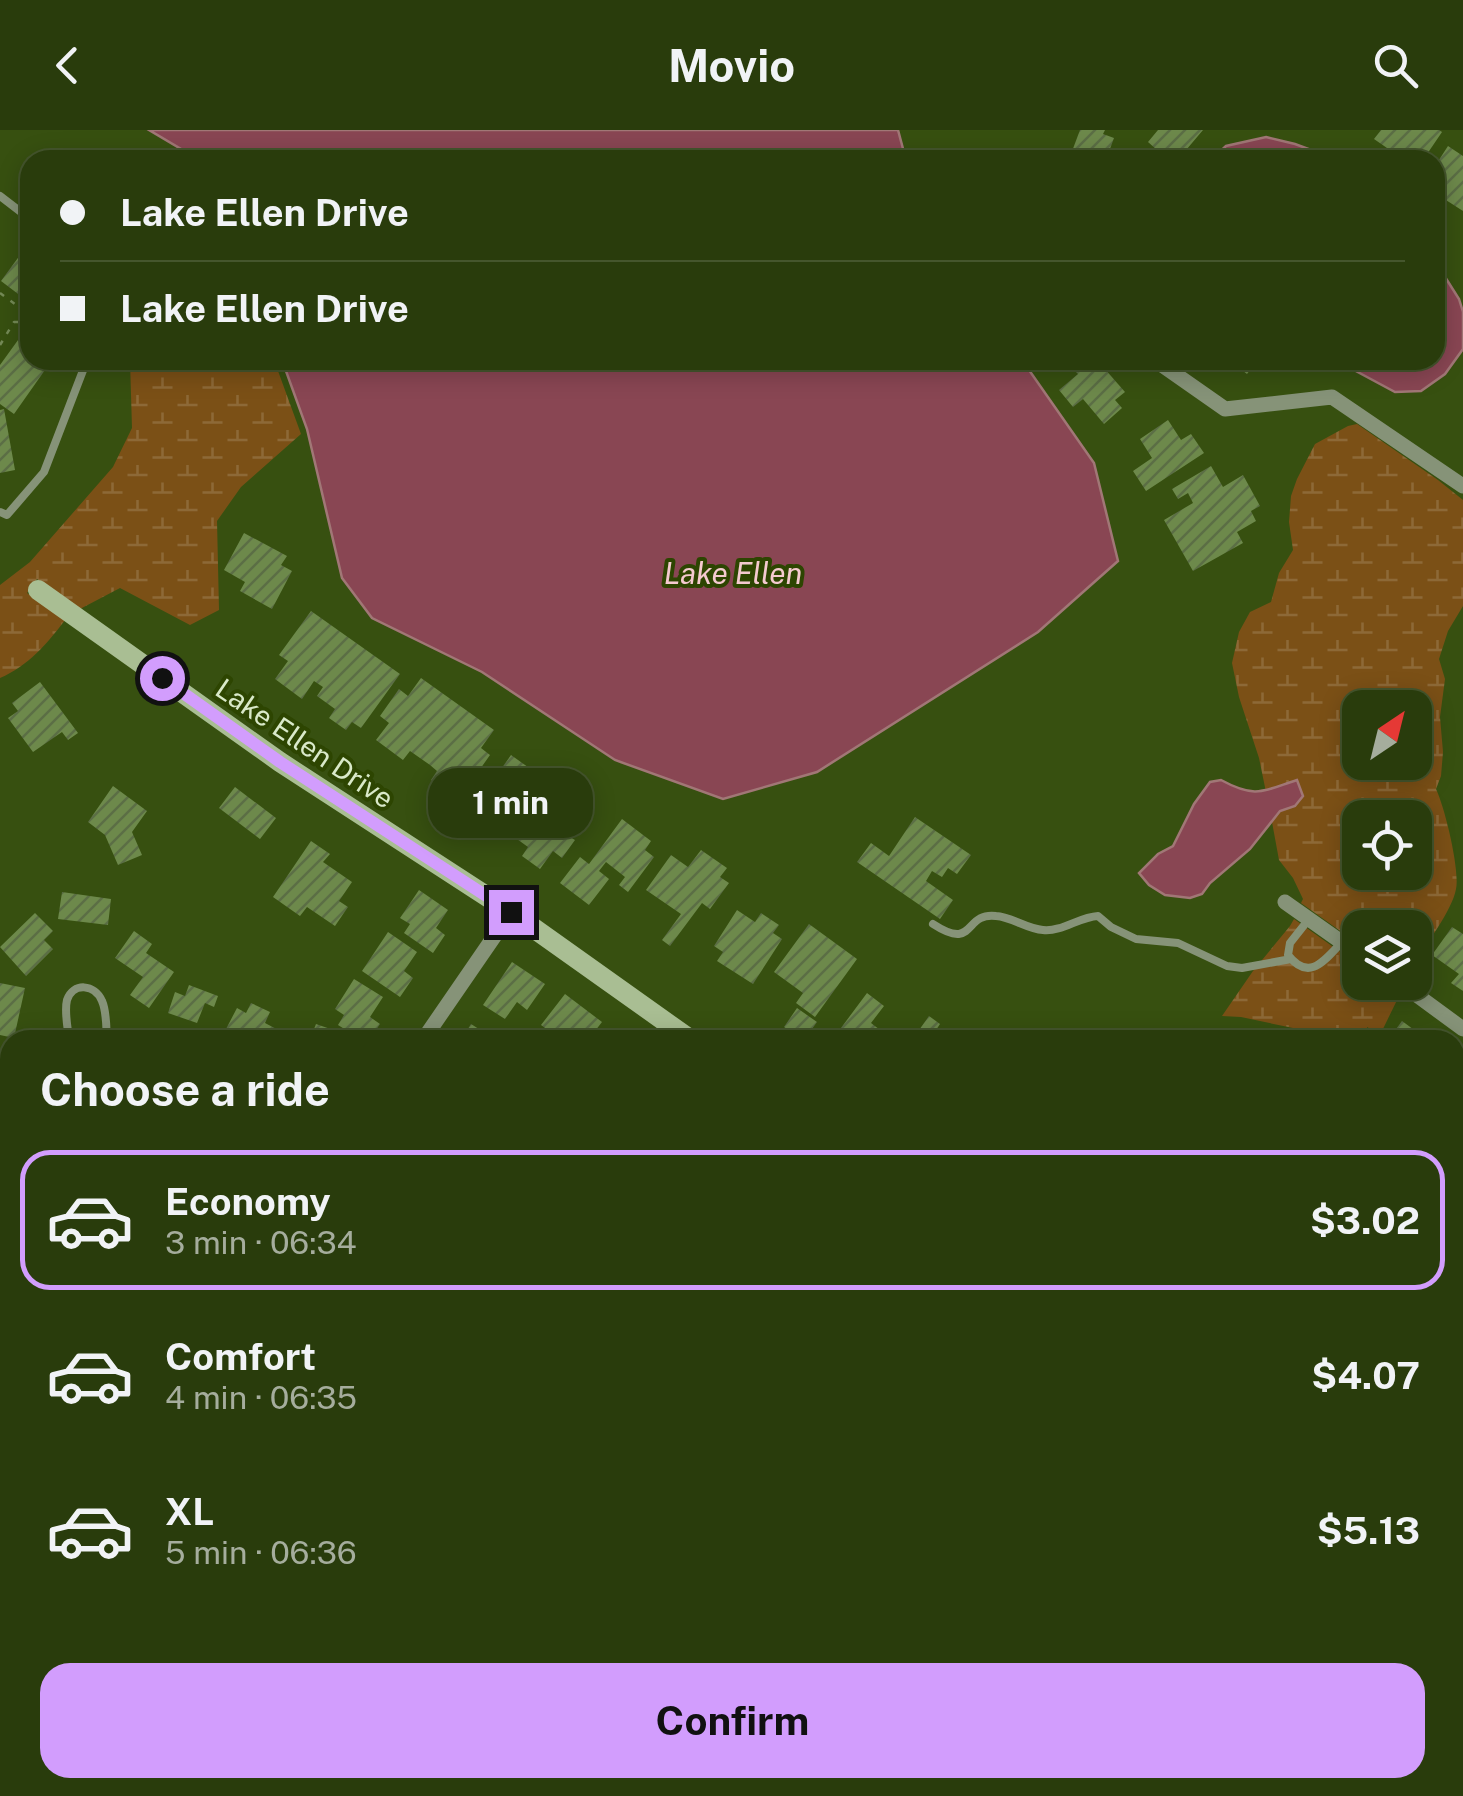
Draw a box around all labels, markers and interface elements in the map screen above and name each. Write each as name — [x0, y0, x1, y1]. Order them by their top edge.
icon: back — [40, 38, 95, 93]
icon: search — [1368, 38, 1423, 93]
text: Movio — [668, 39, 795, 92]
text: Lake Ellen Drive — [120, 190, 409, 235]
text: Lake Ellen Drive — [120, 286, 409, 331]
water label: Lake Ellen — [664, 555, 802, 591]
route start — [140, 656, 185, 701]
street label: Lake Ellen Drive — [210, 671, 400, 815]
north arrow — [1342, 690, 1432, 780]
map controls — [1342, 690, 1432, 1000]
callout: 1 min — [428, 767, 594, 837]
text: 1 min — [472, 784, 549, 821]
button: locate — [1342, 800, 1432, 890]
route end — [489, 890, 534, 935]
button: layers — [1342, 910, 1432, 1000]
text: Choose a ride — [40, 1063, 330, 1116]
icon: car — [45, 1175, 135, 1265]
text: Economy — [165, 1179, 331, 1224]
text: $3.02 — [1310, 1198, 1420, 1243]
text: 3 min · 06:34 — [165, 1224, 357, 1261]
icon: car — [45, 1330, 135, 1420]
text: Comfort — [165, 1334, 316, 1379]
text: $4.07 — [1311, 1353, 1420, 1398]
text: 4 min · 06:35 — [165, 1379, 357, 1416]
icon: car — [45, 1485, 135, 1575]
text: XL — [165, 1489, 214, 1534]
text: $5.13 — [1317, 1508, 1420, 1553]
text: 5 min · 06:36 — [165, 1534, 357, 1571]
button: Confirm — [40, 1663, 1425, 1778]

